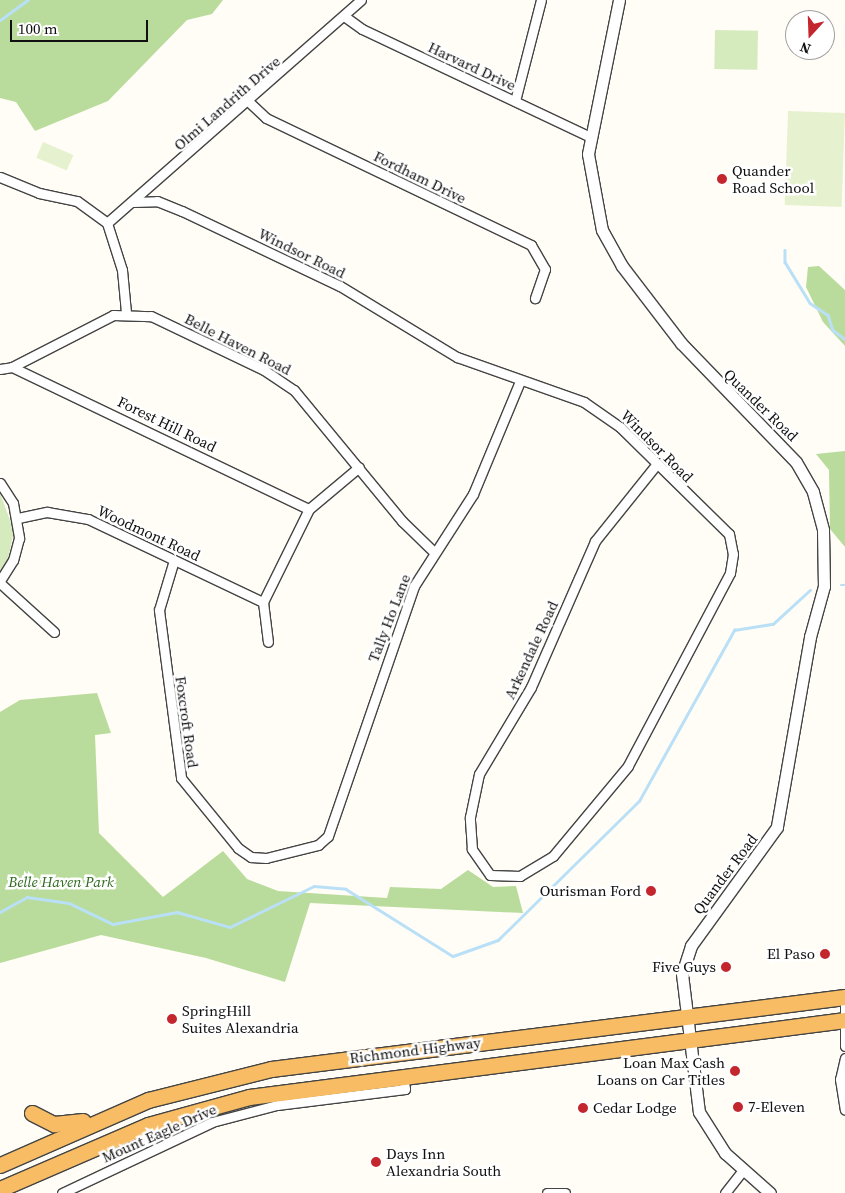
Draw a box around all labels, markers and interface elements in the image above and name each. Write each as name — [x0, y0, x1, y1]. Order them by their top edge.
scale bar — [12, 10, 150, 42]
north arrow — [785, 10, 835, 60]
text: 100 m — [18, 18, 58, 39]
text: N — [797, 37, 813, 59]
street label: Harvard Drive — [425, 38, 519, 94]
street label: Olmi Landrith Drive — [170, 52, 284, 154]
street label: Fordham Drive — [371, 147, 469, 207]
place label: Quander Road School — [732, 161, 814, 196]
marker: Quander Road School — [716, 173, 728, 185]
street label: Windsor Road — [255, 224, 349, 282]
street label: Belle Haven Road — [182, 309, 294, 379]
street label: Quander Road — [720, 365, 802, 445]
street label: Forest Hill Road — [115, 392, 219, 456]
street label: Windsor Road — [617, 406, 697, 486]
street label: Woodmont Road — [95, 501, 203, 565]
street label: Tally Ho Lane — [364, 572, 414, 664]
street label: Arkendale Road — [500, 598, 562, 702]
street label: Foxcroft Road — [172, 675, 202, 769]
street label: Quander Road — [689, 830, 761, 918]
park label: Belle Haven Park — [8, 873, 114, 891]
place label: Ourisman Ford — [540, 882, 641, 900]
marker: Ourisman Ford — [645, 885, 657, 897]
place label: El Paso — [767, 945, 815, 963]
marker: El Paso — [819, 948, 831, 960]
place label: Five Guys — [652, 958, 716, 976]
marker: Five Guys — [720, 961, 732, 973]
place label: SpringHill Suites Alexandria — [182, 1001, 299, 1036]
marker: SpringHill Suites Alexandria — [166, 1013, 178, 1025]
street label: Richmond Highway — [348, 1033, 482, 1067]
place label: Loan Max Cash Loans on Car Titles — [596, 1053, 725, 1088]
marker: Loan Max Cash Loans on Car Titles — [729, 1065, 741, 1077]
place label: 7-Eleven — [748, 1098, 805, 1116]
place label: Cedar Lodge — [593, 1099, 677, 1117]
street label: Mount Eagle Drive — [99, 1100, 219, 1166]
marker: 7-Eleven — [732, 1101, 744, 1113]
marker: Cedar Lodge — [577, 1102, 589, 1114]
place label: Days Inn Alexandria South — [386, 1144, 501, 1179]
marker: Days Inn Alexandria South — [370, 1156, 382, 1168]

